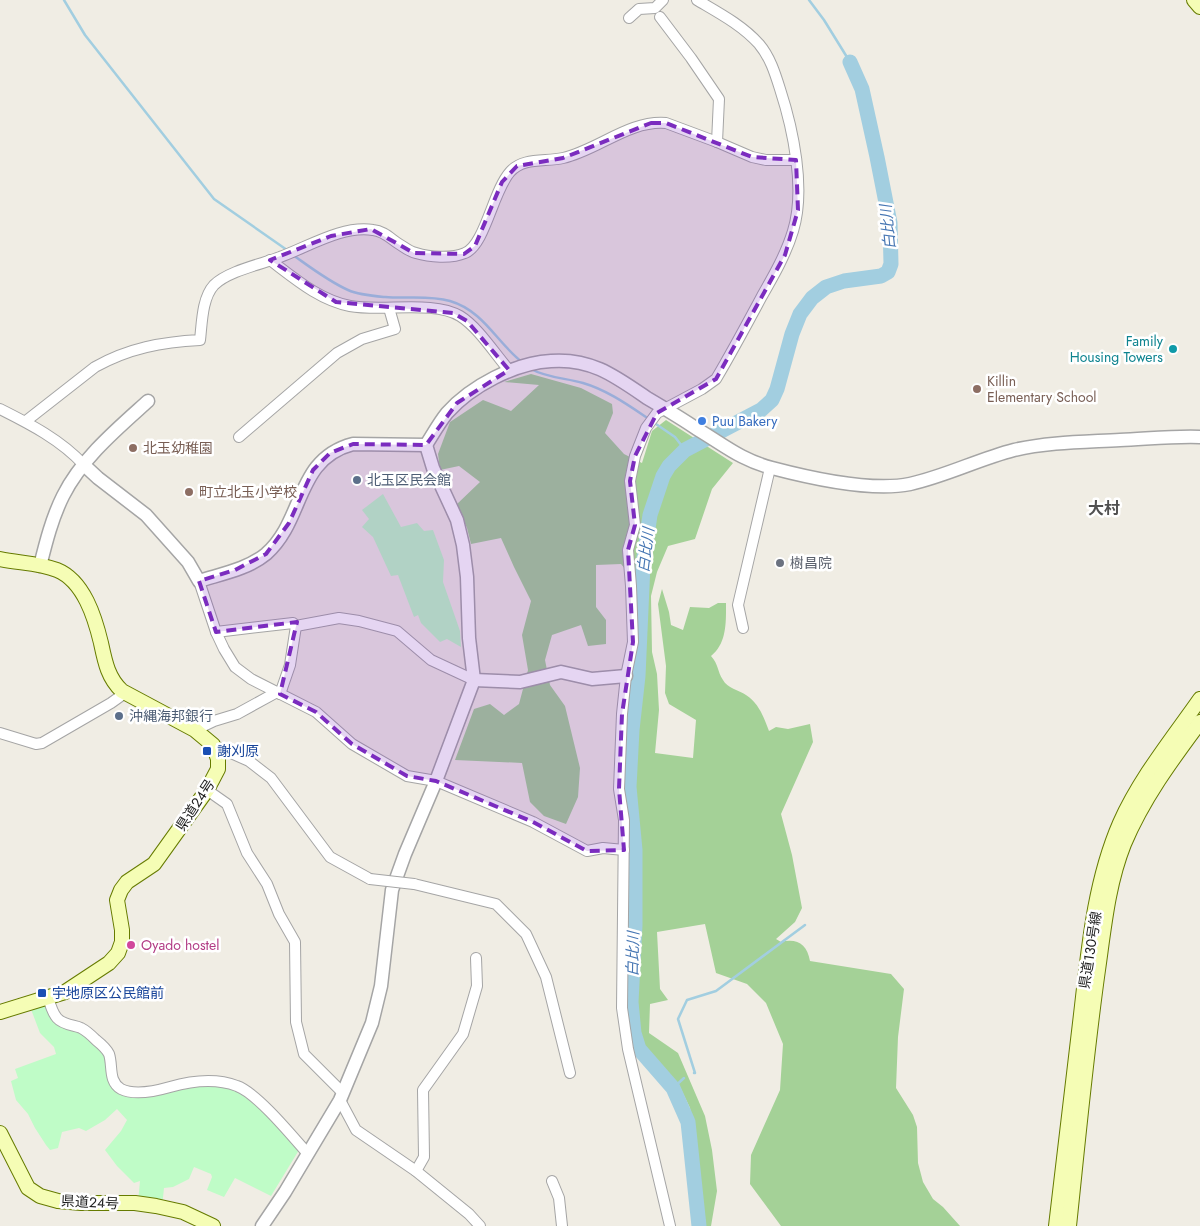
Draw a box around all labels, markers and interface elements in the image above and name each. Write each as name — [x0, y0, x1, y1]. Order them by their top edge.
water label: 白比川 — [875, 201, 901, 251]
place label: Family Housing Towers — [1070, 331, 1164, 367]
marker: Family Housing Towers — [1167, 343, 1179, 355]
place label: Killin Elementary School — [987, 371, 1097, 407]
marker: Killin Elementary School — [971, 383, 983, 395]
place label: Puu Bakery — [712, 411, 778, 431]
marker: Puu Bakery — [696, 415, 708, 427]
place label: 北玉幼稚園 — [143, 438, 213, 458]
marker: 北玉幼稚園 — [127, 442, 139, 454]
place label: 北玉区民会館 — [367, 470, 451, 490]
marker: 北玉区民会館 — [351, 474, 363, 486]
place label: 町立北玉小学校 — [199, 482, 297, 502]
marker: 町立北玉小学校 — [183, 486, 195, 498]
district label: 大村 — [1088, 497, 1120, 520]
water label: 白比川 — [632, 524, 660, 574]
place label: 樹昌院 — [790, 553, 832, 573]
marker: 樹昌院 — [774, 557, 786, 569]
place label: 沖縄海邦銀行 — [129, 706, 213, 726]
marker: 沖縄海邦銀行 — [113, 710, 125, 722]
place label: 謝刈原 — [217, 741, 259, 761]
marker: 謝刈原 — [201, 745, 213, 757]
street label: 県道24号 — [171, 775, 219, 835]
street label: 県道130号線 — [1074, 910, 1106, 990]
water label: 白比川 — [622, 929, 644, 977]
place label: Oyado hostel — [141, 935, 219, 955]
marker: Oyado hostel — [125, 939, 137, 951]
place label: 宇地原区公民館前 — [52, 983, 164, 1003]
marker: 宇地原区公民館前 — [36, 987, 48, 999]
street label: 県道24号 — [60, 1190, 120, 1214]

